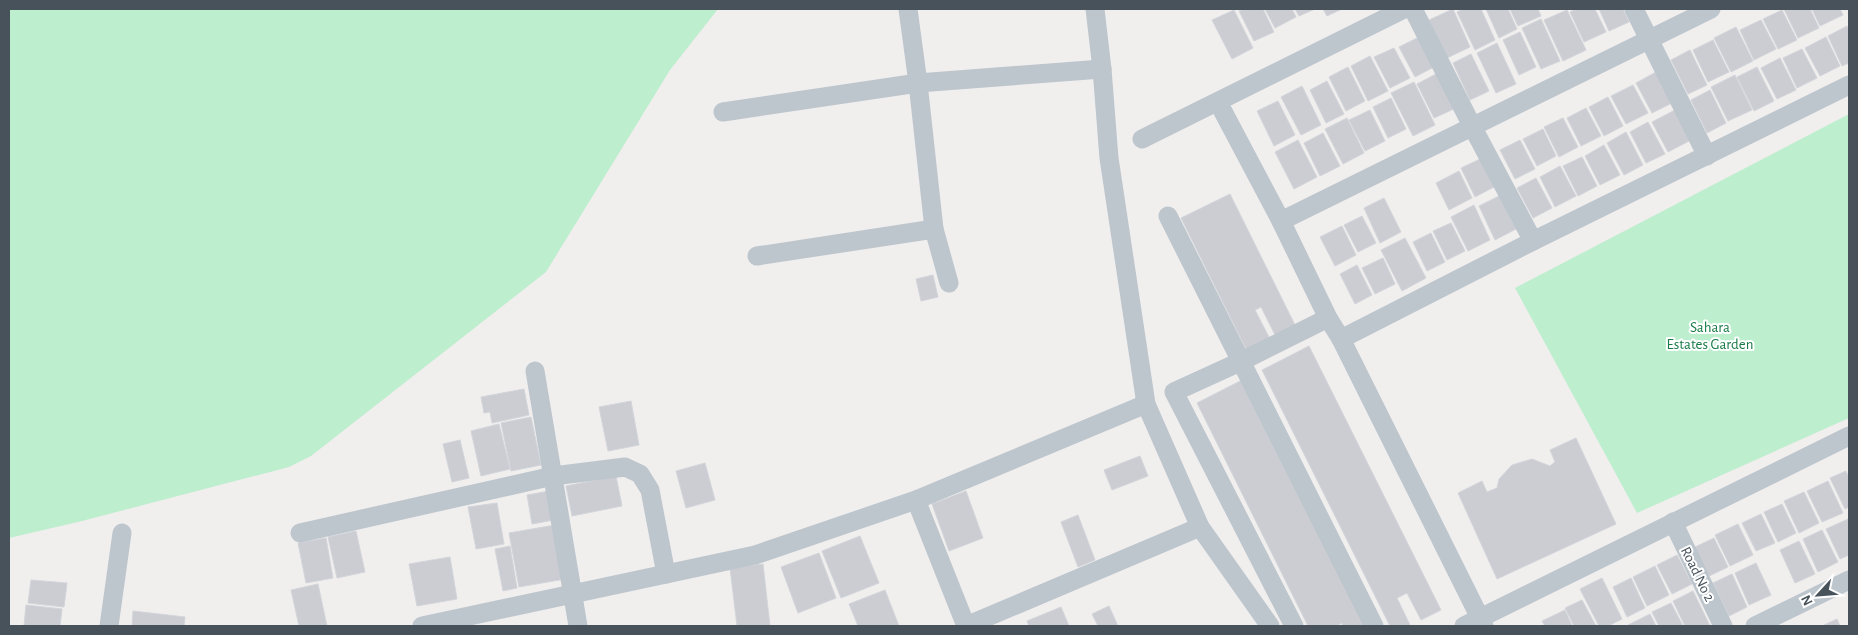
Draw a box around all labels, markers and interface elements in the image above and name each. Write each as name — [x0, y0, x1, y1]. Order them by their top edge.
park label: Sahara Estates Garden — [1667, 320, 1753, 352]
street label: Road No 2 — [1678, 544, 1717, 604]
north arrow — [1793, 570, 1843, 620]
text: N — [1799, 593, 1816, 608]

